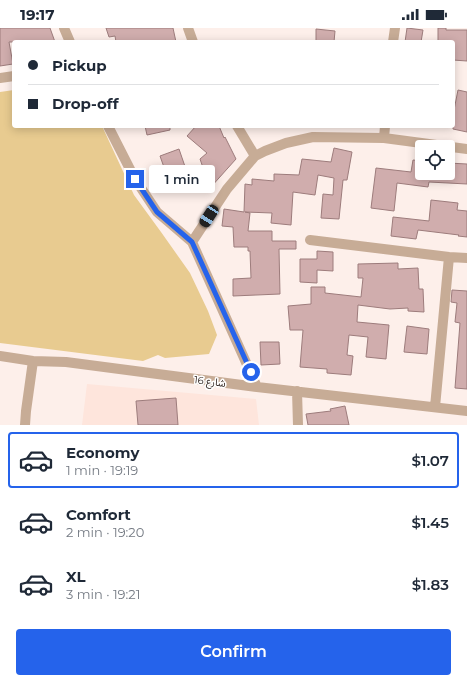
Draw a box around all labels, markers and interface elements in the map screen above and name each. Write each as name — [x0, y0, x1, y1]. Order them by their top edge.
text: 19:17 — [20, 5, 55, 24]
text: Pickup — [52, 56, 107, 75]
text: Drop-off — [52, 94, 119, 113]
map controls — [415, 140, 455, 180]
button: locate — [415, 140, 455, 180]
callout: 1 min — [149, 165, 215, 193]
route end — [126, 170, 144, 188]
text: 1 min — [165, 171, 199, 187]
car — [197, 203, 221, 229]
route start — [242, 363, 260, 381]
street label: شارع 16 — [193, 373, 227, 391]
icon: car — [18, 442, 54, 478]
text: Economy — [66, 443, 139, 462]
text: $1.07 — [411, 451, 449, 470]
text: 1 min · 19:19 — [66, 462, 138, 478]
icon: car — [18, 504, 54, 540]
text: Comfort — [66, 505, 131, 524]
text: $1.45 — [411, 513, 449, 532]
text: 2 min · 19:20 — [66, 524, 144, 540]
icon: car — [18, 566, 54, 602]
text: XL — [66, 567, 85, 586]
text: $1.83 — [412, 575, 449, 594]
text: 3 min · 19:21 — [66, 586, 140, 602]
button: Confirm — [16, 629, 451, 675]

